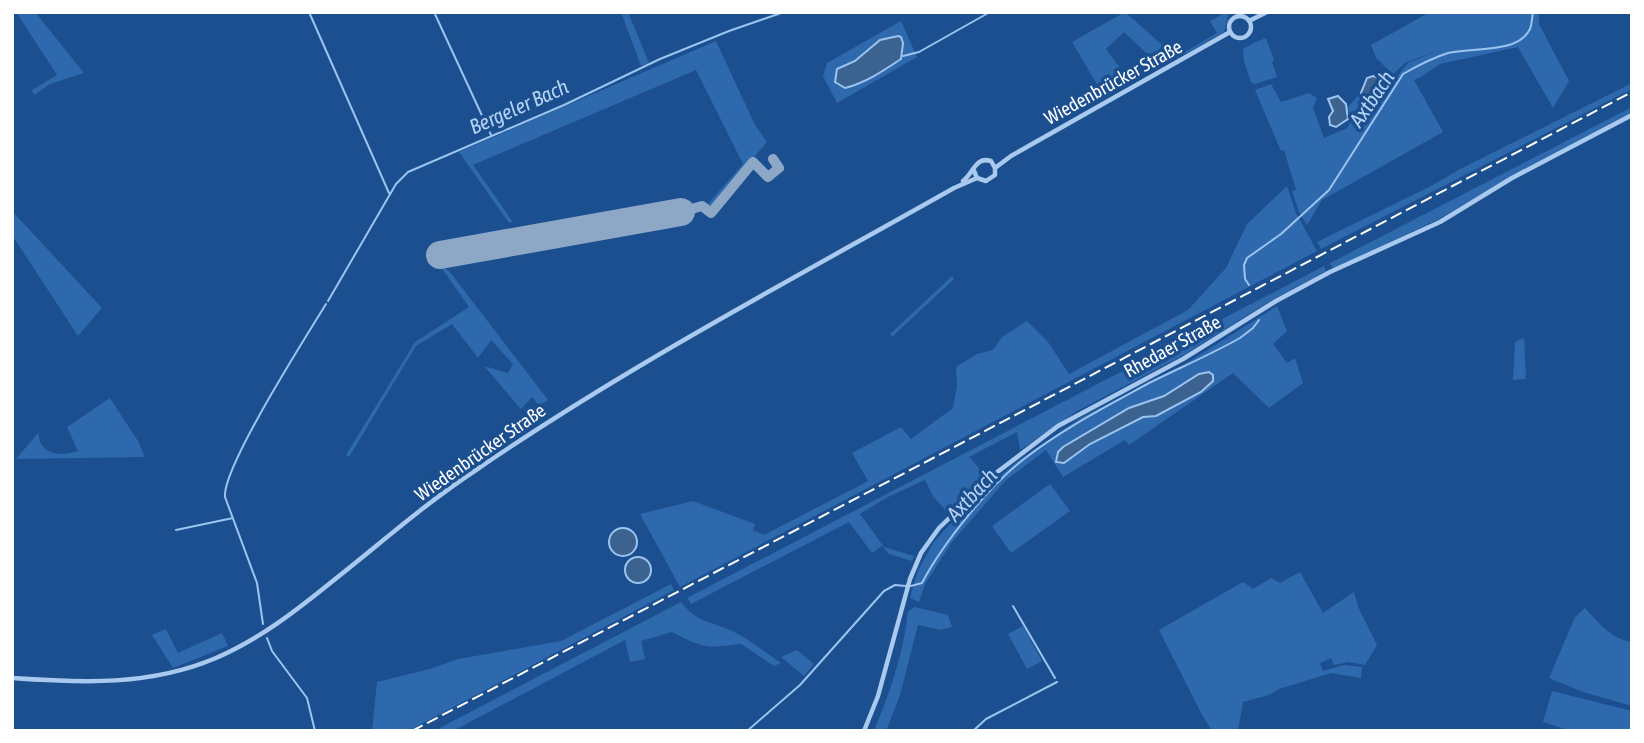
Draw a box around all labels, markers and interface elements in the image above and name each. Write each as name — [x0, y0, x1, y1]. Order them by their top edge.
street label: Wiedenbrücker Straße — [1040, 35, 1186, 129]
water label: Axtbach — [1343, 66, 1399, 132]
water label: Bergeler Bach — [465, 74, 572, 139]
street label: Rhedaer Straße — [1120, 310, 1224, 382]
street label: Wiedenbrücker Straße — [411, 399, 549, 505]
water label: Axtbach — [940, 463, 1001, 526]

